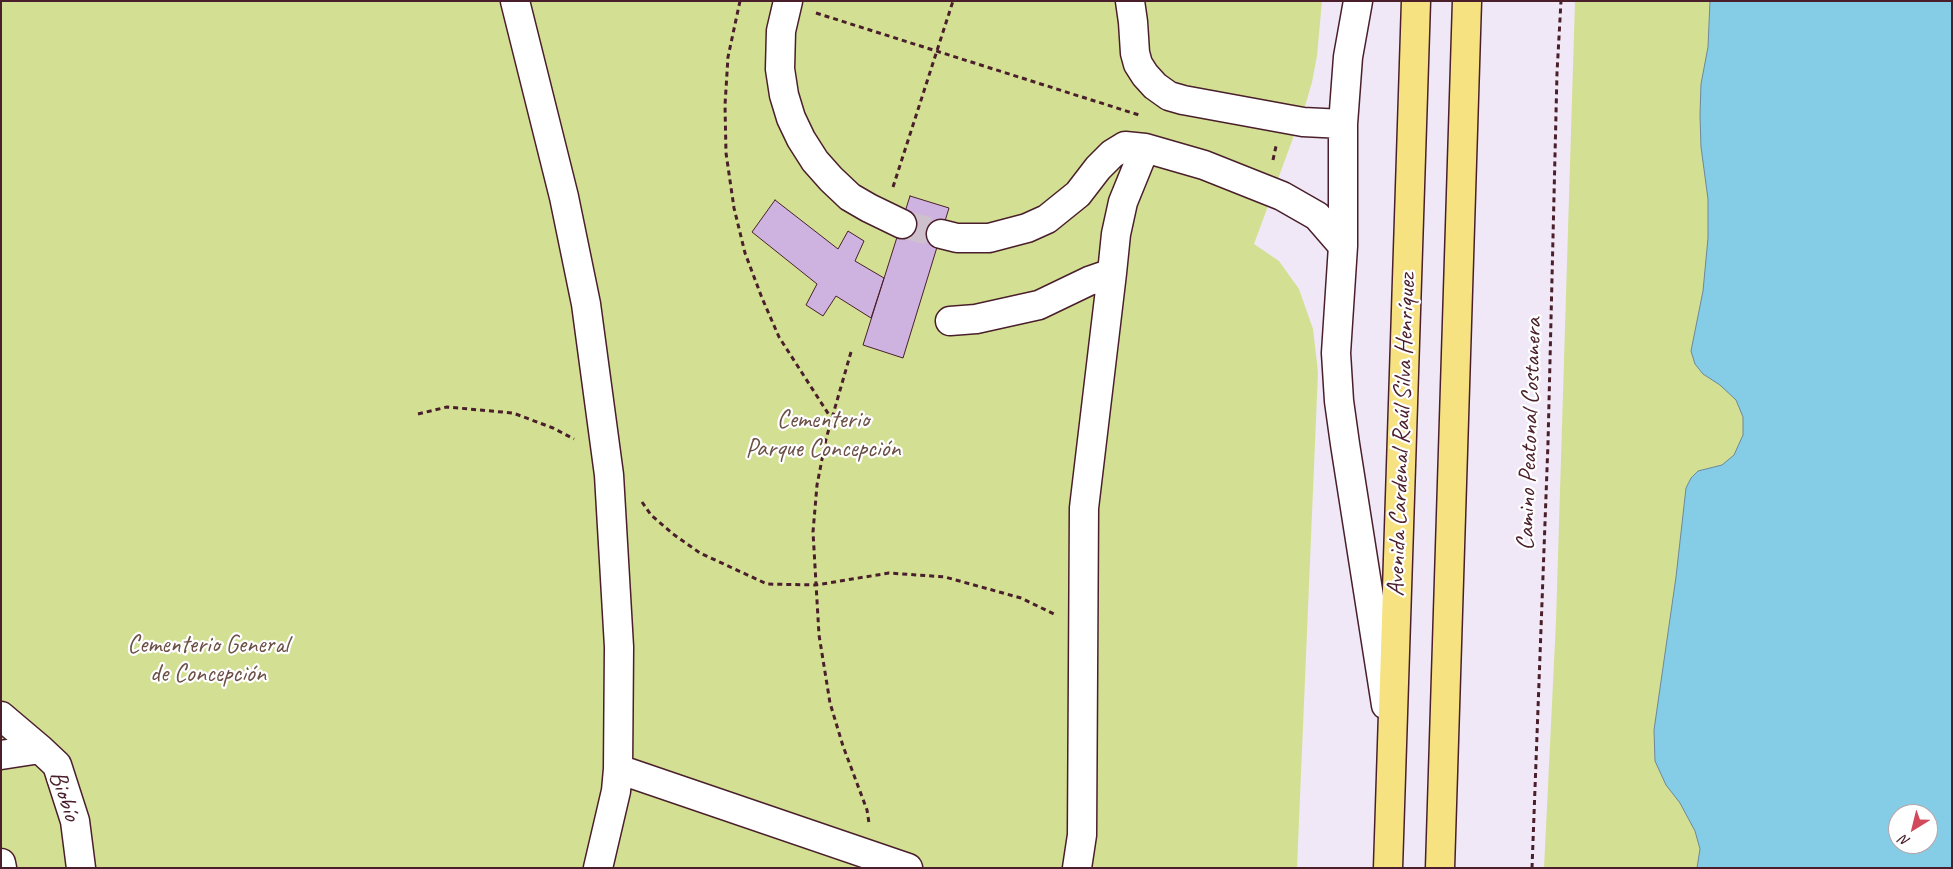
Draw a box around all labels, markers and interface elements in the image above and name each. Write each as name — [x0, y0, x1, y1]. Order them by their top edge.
street label: Avenida Cardenal Raúl Silva Henríquez — [1381, 273, 1423, 597]
street label: Camino Peatonal Costanera — [1511, 317, 1549, 551]
park label: Cementerio Parque Concepción — [745, 405, 901, 464]
park label: Cementerio General de Concepción — [127, 630, 289, 689]
street label: Biobío — [41, 767, 87, 825]
north arrow — [1888, 804, 1938, 854]
text: N — [1896, 831, 1913, 850]

